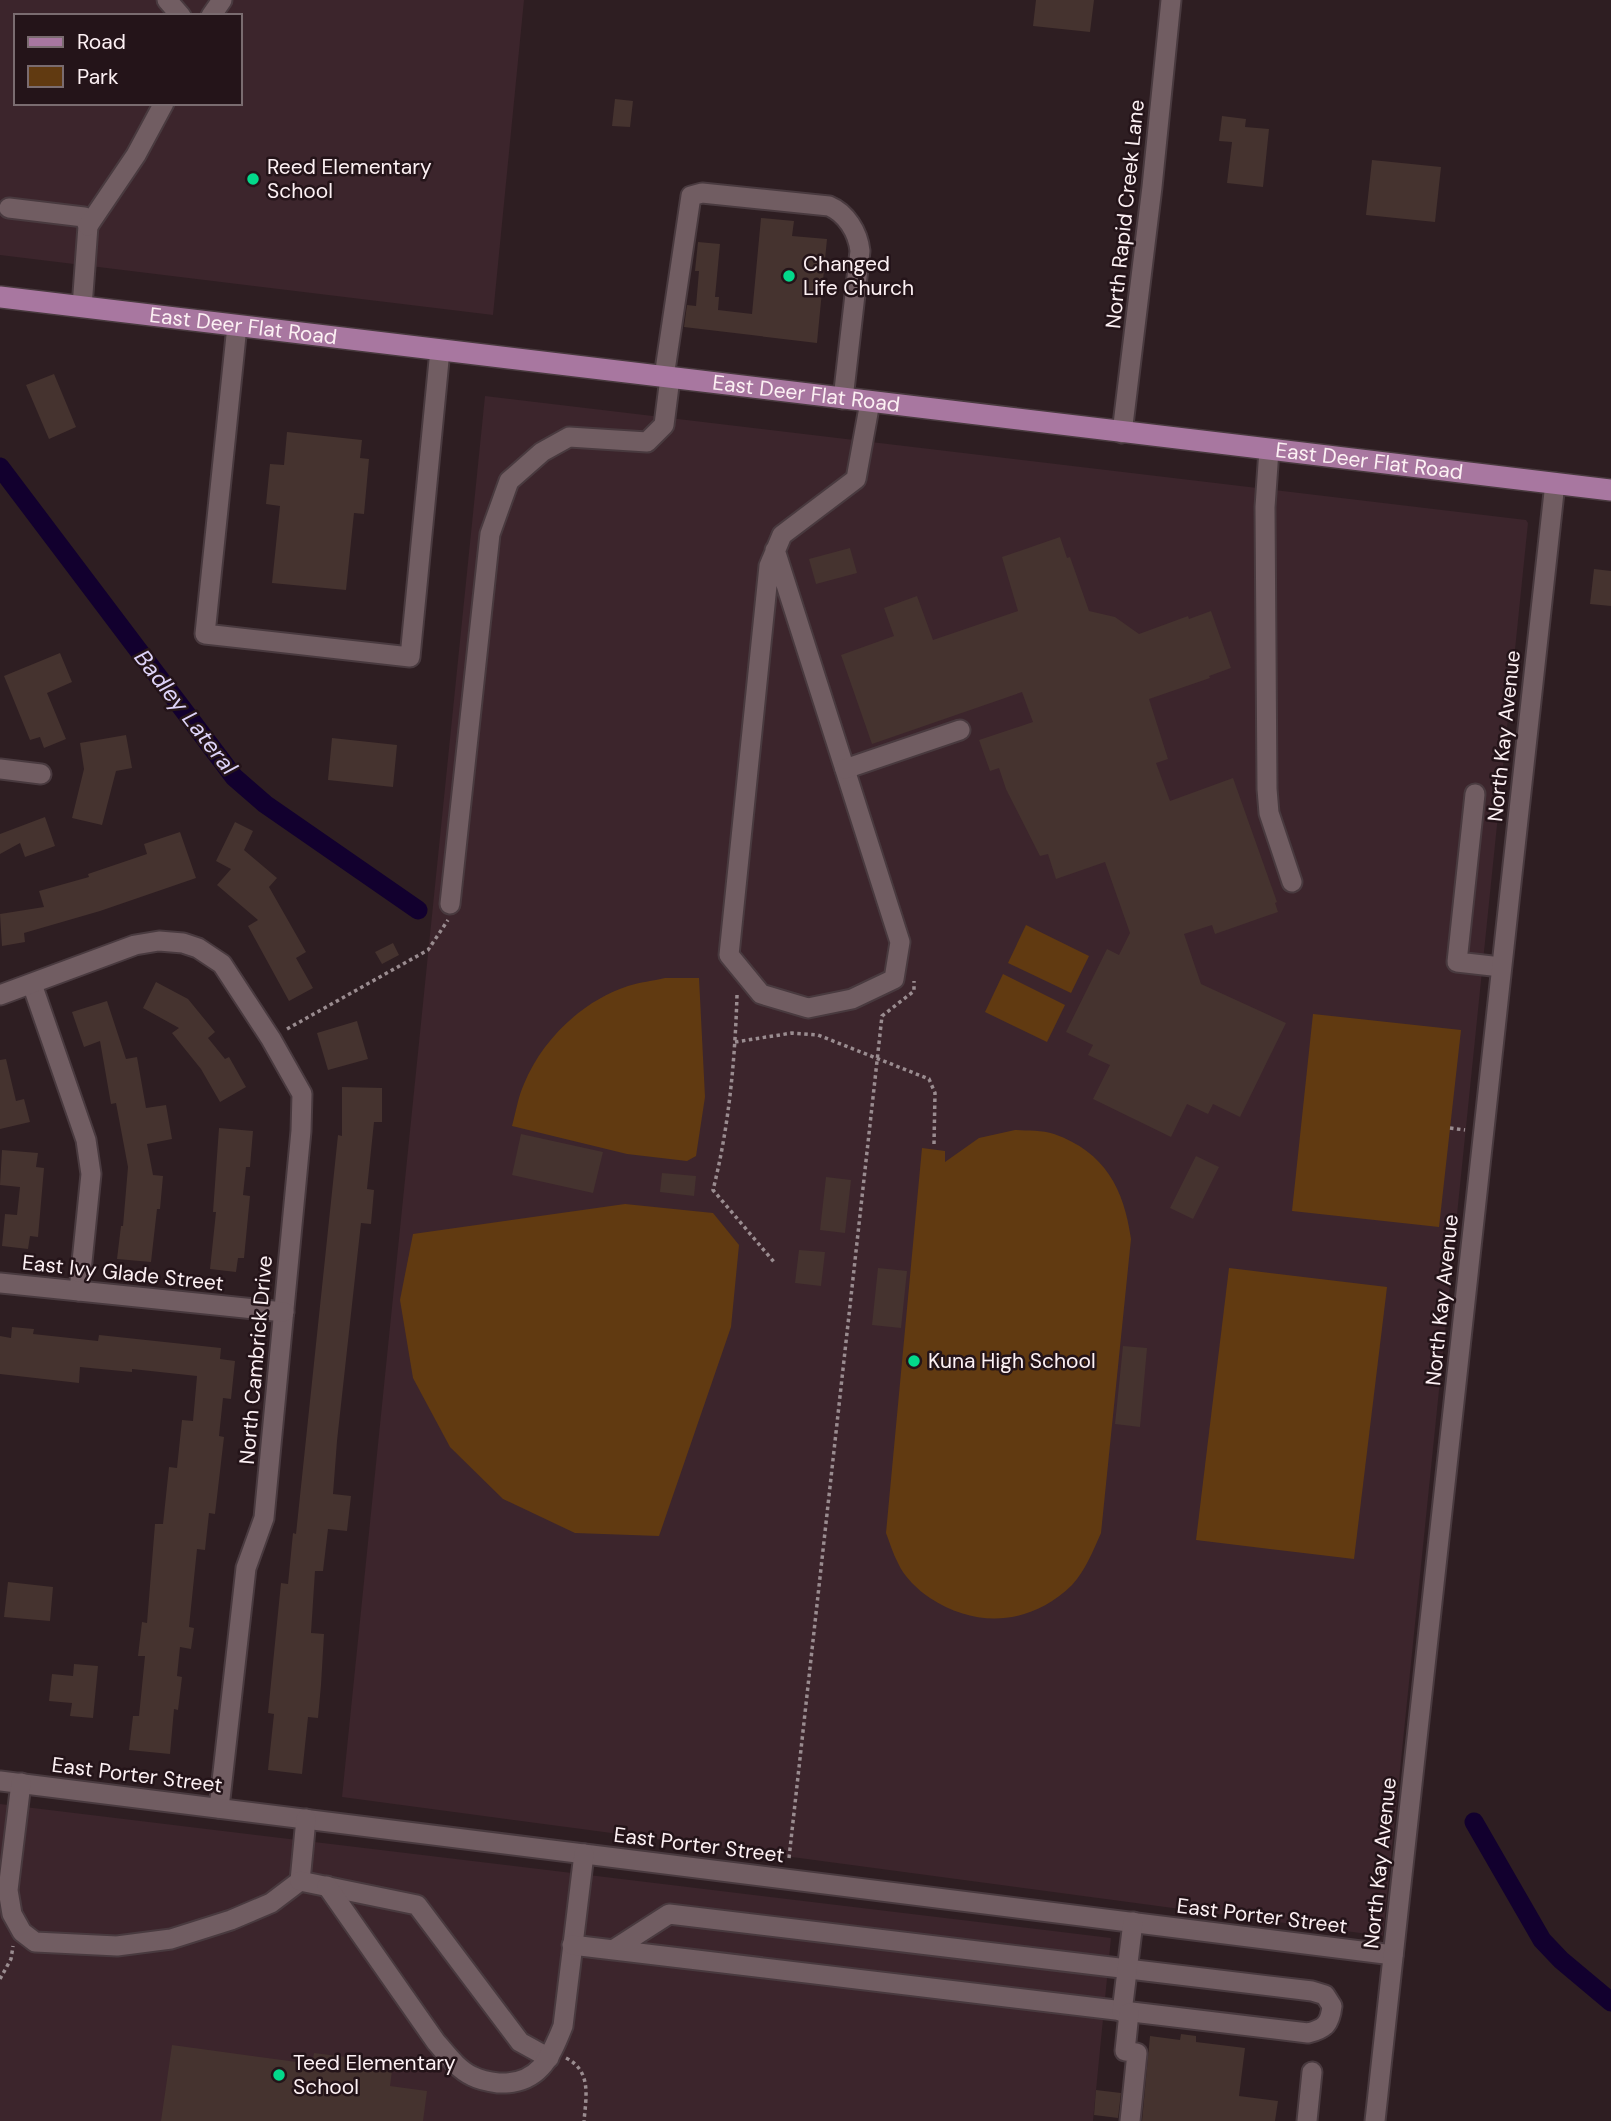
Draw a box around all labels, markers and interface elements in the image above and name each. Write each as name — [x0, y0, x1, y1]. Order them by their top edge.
legend — [14, 14, 242, 105]
text: Road — [77, 28, 126, 56]
text: Park — [77, 63, 119, 91]
street label: North Rapid Creek Lane — [1099, 98, 1151, 330]
place label: Reed Elementary School — [267, 153, 432, 205]
marker: Reed Elementary School — [245, 171, 261, 187]
place label: Changed Life Church — [803, 250, 914, 302]
marker: Changed Life Church — [781, 268, 797, 284]
street label: East Deer Flat Road — [148, 301, 339, 351]
street label: East Deer Flat Road — [711, 368, 902, 419]
street label: East Deer Flat Road — [1274, 436, 1465, 486]
water label: Badley Lateral — [128, 643, 245, 781]
street label: North Kay Avenue — [1481, 649, 1527, 823]
street label: North Kay Avenue — [1419, 1213, 1465, 1387]
street label: East Ivy Glade Street — [21, 1248, 225, 1298]
street label: North Cambrick Drive — [233, 1254, 279, 1466]
place label: Kuna High School — [928, 1347, 1096, 1375]
marker: Kuna High School — [906, 1353, 922, 1369]
street label: East Porter Street — [50, 1751, 224, 1799]
street label: North Kay Avenue — [1357, 1776, 1403, 1950]
street label: East Porter Street — [612, 1821, 786, 1869]
street label: East Porter Street — [1175, 1892, 1349, 1940]
place label: Teed Elementary School — [293, 2049, 456, 2101]
marker: Teed Elementary School — [271, 2067, 287, 2083]

